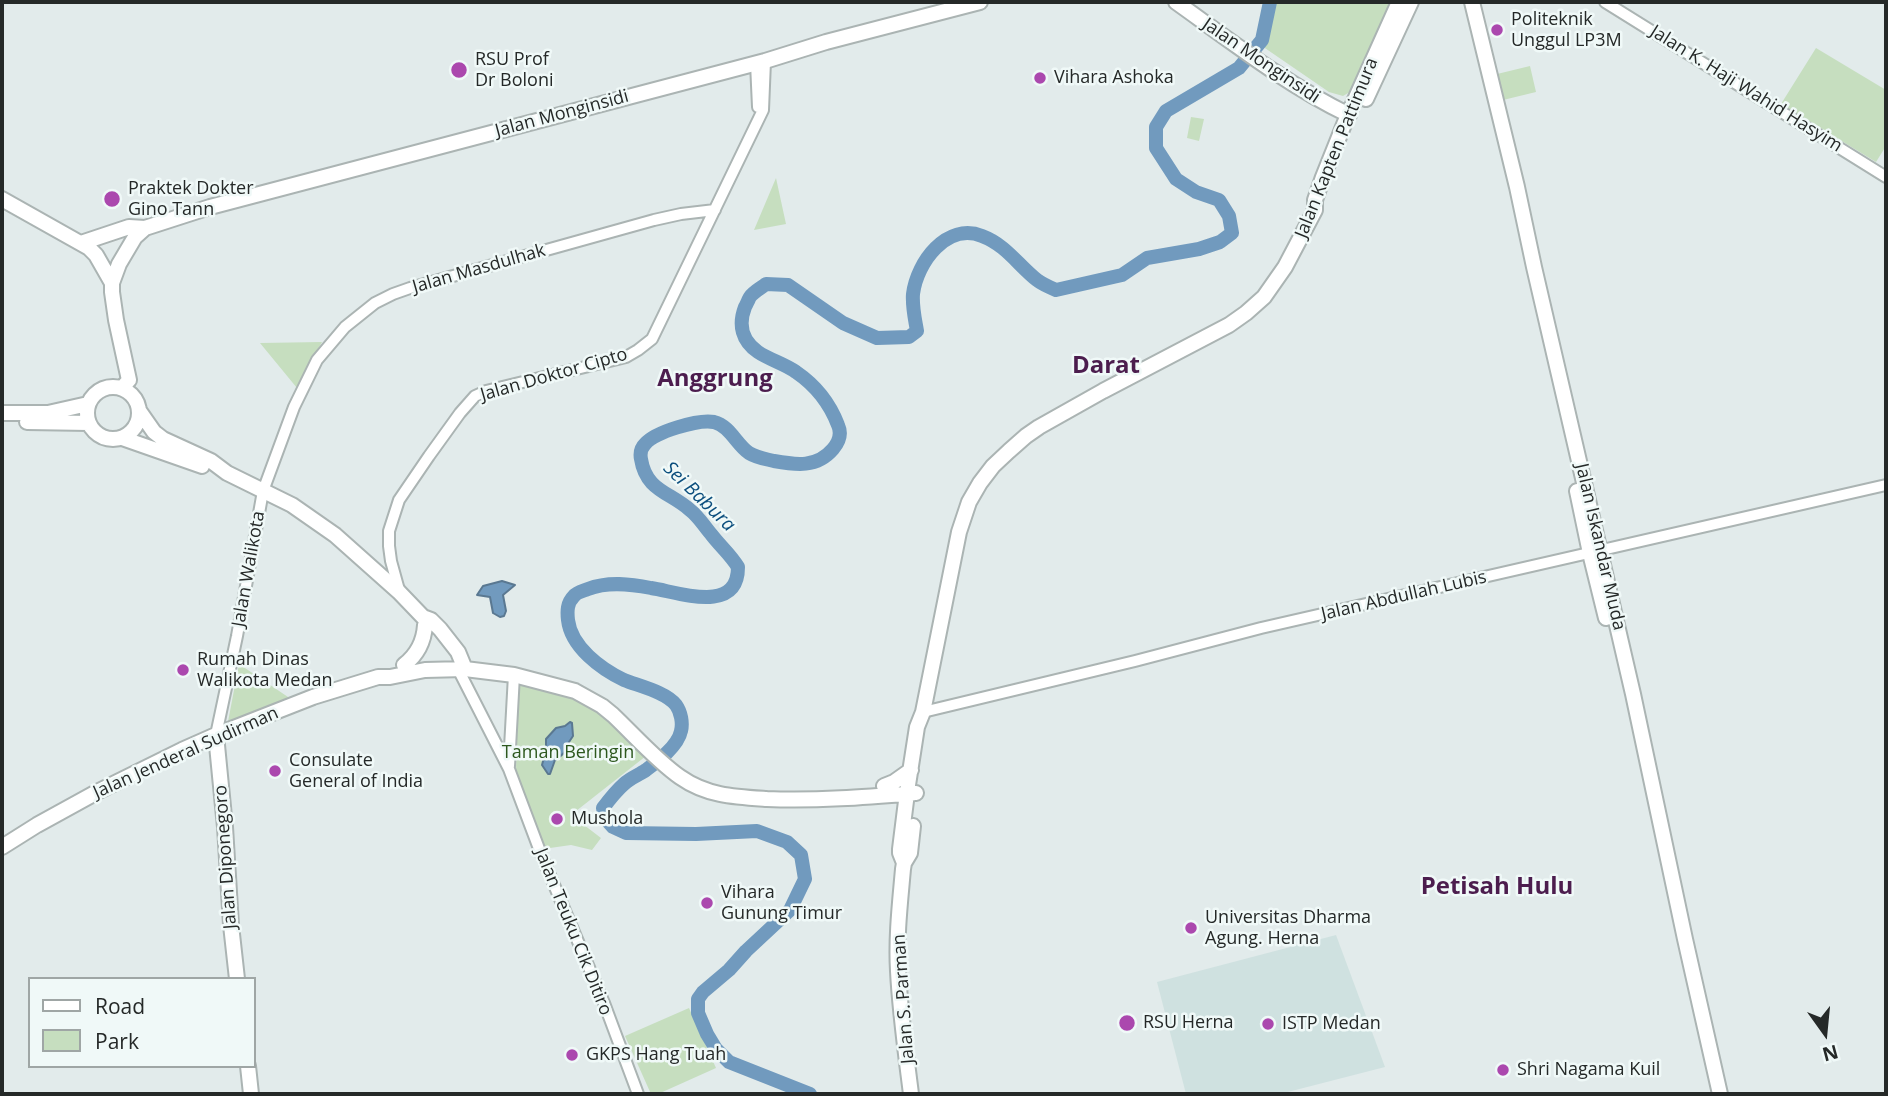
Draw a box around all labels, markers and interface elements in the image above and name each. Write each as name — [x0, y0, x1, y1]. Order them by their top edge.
place label: Politeknik Unggul LP3M — [1511, 9, 1622, 52]
street label: Jalan Monginsidi — [1198, 14, 1324, 108]
street label: Jalan K. Haji Wahid Hasyim — [1646, 21, 1846, 157]
marker: Politeknik Unggul LP3M — [1489, 22, 1505, 38]
place label: RSU Prof Dr Boloni — [475, 49, 554, 92]
street label: Jalan Kapten Pattimura — [1291, 55, 1383, 241]
marker: RSU Prof Dr Boloni — [449, 60, 469, 80]
place label: Vihara Ashoka — [1054, 67, 1174, 89]
marker: Vihara Ashoka — [1032, 70, 1048, 86]
street label: Jalan Monginsidi — [493, 86, 631, 142]
place label: Praktek Dokter Gino Tann — [128, 178, 254, 220]
marker: Praktek Dokter Gino Tann — [102, 189, 122, 209]
street label: Jalan Masdulhak — [410, 240, 548, 298]
street label: Jalan Doktor Cipto — [478, 344, 630, 406]
district label: Darat — [1072, 352, 1140, 380]
district label: Anggrung — [657, 365, 773, 393]
water label: Sei Babura — [658, 457, 740, 537]
street label: Jalan Iskandar Muda — [1570, 462, 1630, 632]
street label: Jalan Walikota — [228, 509, 270, 629]
street label: Jalan Abdullah Lubis — [1319, 566, 1489, 626]
place label: Rumah Dinas Walikota Medan — [197, 649, 332, 692]
marker: Rumah Dinas Walikota Medan — [175, 662, 191, 678]
street label: Jalan Jenderal Sudirman — [90, 702, 282, 804]
park label: Taman Beringin — [502, 742, 634, 764]
place label: Consulate General of India — [289, 750, 423, 792]
marker: Consulate General of India — [267, 763, 283, 779]
street label: Jalan Diponegoro — [210, 784, 242, 930]
place label: Mushola — [571, 808, 643, 830]
marker: Mushola — [549, 811, 565, 827]
street label: Jalan Teuku Cik Ditiro — [530, 845, 616, 1019]
district label: Petisah Hulu — [1421, 873, 1573, 901]
place label: Vihara Gunung Timur — [721, 882, 842, 924]
marker: Vihara Gunung Timur — [699, 895, 715, 911]
place label: Universitas Dharma Agung. Herna — [1205, 907, 1371, 950]
marker: Universitas Dharma Agung. Herna — [1183, 920, 1199, 936]
street label: Jalan S. Parman — [889, 933, 919, 1065]
legend — [28, 977, 256, 1068]
text: Road — [95, 992, 145, 1020]
north arrow — [1790, 998, 1860, 1068]
place label: RSU Herna — [1143, 1012, 1234, 1034]
marker: RSU Herna — [1117, 1013, 1137, 1033]
place label: ISTP Medan — [1282, 1013, 1381, 1035]
marker: ISTP Medan — [1260, 1016, 1276, 1032]
text: Park — [95, 1027, 139, 1055]
text: N — [1820, 1039, 1841, 1068]
place label: GKPS Hang Tuah — [586, 1044, 726, 1066]
marker: GKPS Hang Tuah — [564, 1047, 580, 1063]
place label: Shri Nagama Kuil — [1517, 1059, 1660, 1081]
marker: Shri Nagama Kuil — [1495, 1062, 1511, 1078]

